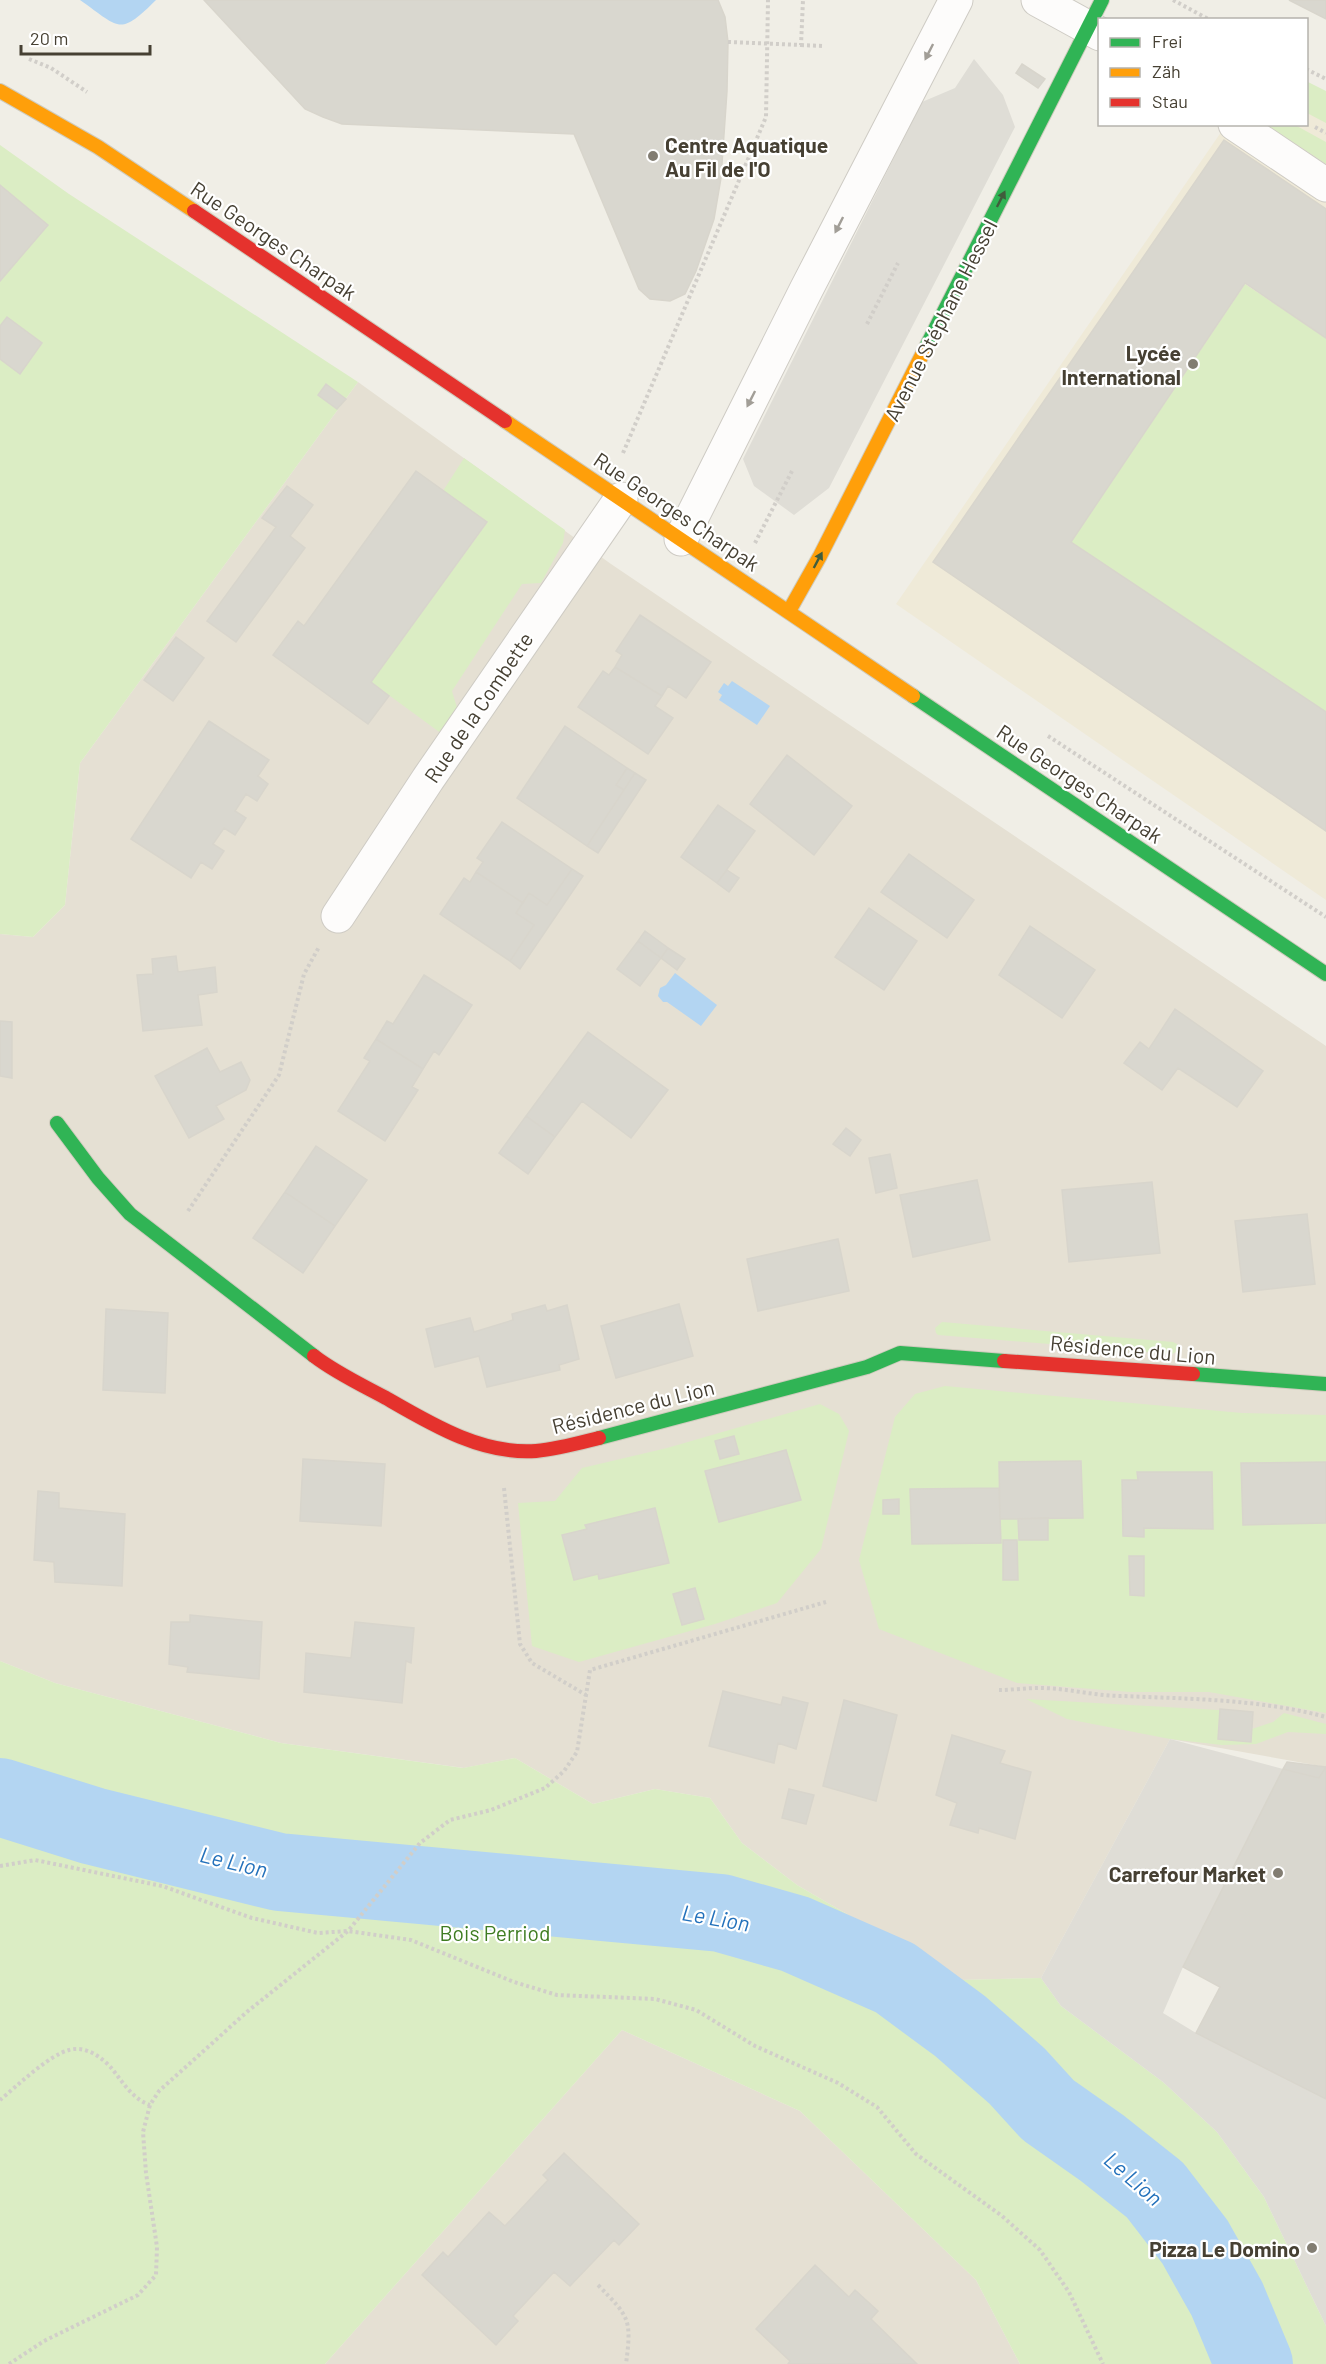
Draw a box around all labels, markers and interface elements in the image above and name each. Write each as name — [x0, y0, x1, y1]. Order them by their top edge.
scale bar — [21, 18, 150, 56]
legend — [1098, 18, 1308, 126]
text: 20 m — [30, 27, 68, 49]
text: Frei — [1152, 30, 1183, 52]
one-way arrow — [924, 44, 934, 61]
text: Zäh — [1152, 60, 1181, 82]
text: Stau — [1152, 90, 1188, 112]
place label: Centre Aquatique Au Fil de l'O — [665, 132, 828, 181]
marker: Centre Aquatique Au Fil de l'O — [646, 149, 660, 163]
street label: Rue Georges Charpak — [187, 175, 361, 305]
one-way arrow — [996, 190, 1006, 208]
street label: Avenue Stéphane Hessel — [878, 215, 1002, 425]
one-way arrow — [834, 217, 844, 234]
place label: Lycée International — [1062, 340, 1181, 389]
marker: Lycée International — [1186, 357, 1200, 371]
one-way arrow — [746, 391, 756, 408]
street label: Rue Georges Charpak — [590, 446, 764, 576]
one-way arrow — [813, 551, 823, 568]
street label: Rue de la Combette — [418, 627, 538, 787]
street label: Rue Georges Charpak — [993, 718, 1167, 848]
street label: Résidence du Lion — [1049, 1329, 1217, 1369]
street label: Résidence du Lion — [549, 1374, 717, 1438]
water label: Le Lion — [198, 1840, 270, 1882]
place label: Carrefour Market — [1109, 1861, 1266, 1886]
marker: Carrefour Market — [1271, 1866, 1285, 1880]
water label: Le Lion — [680, 1898, 752, 1936]
park label: Bois Perriod — [439, 1920, 551, 1945]
water label: Le Lion — [1100, 2146, 1168, 2210]
place label: Pizza Le Domino — [1149, 2236, 1300, 2261]
marker: Pizza Le Domino — [1305, 2241, 1319, 2255]

